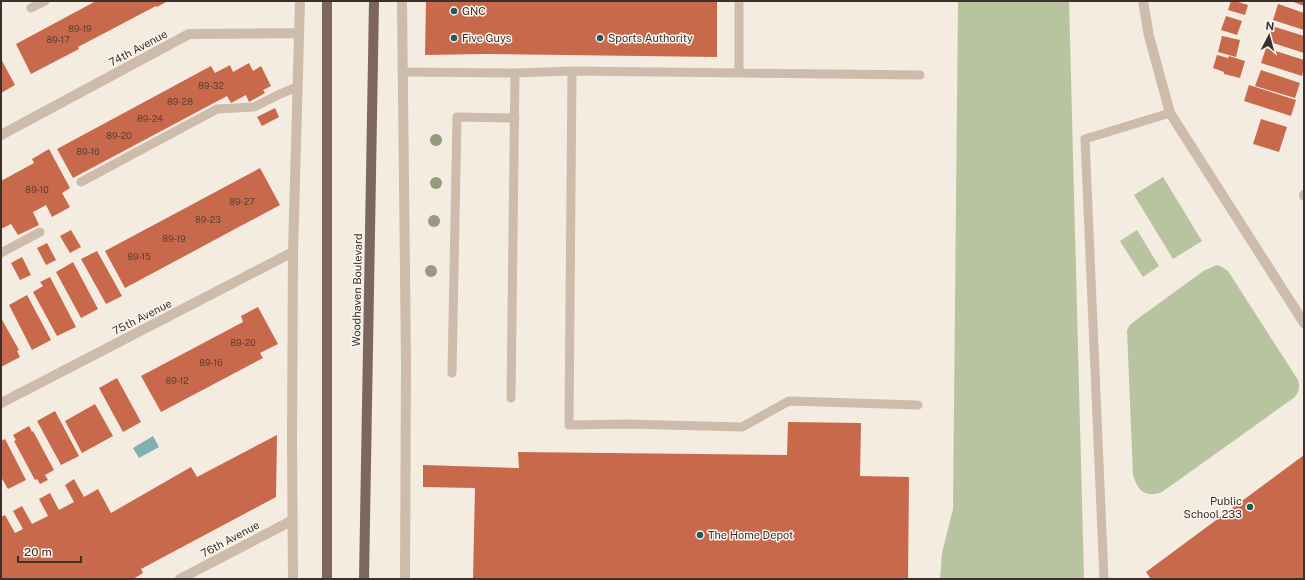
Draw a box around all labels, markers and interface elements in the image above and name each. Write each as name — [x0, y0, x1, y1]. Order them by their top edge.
place label: GNC — [462, 5, 486, 17]
marker: GNC — [449, 6, 459, 16]
north arrow — [1249, 16, 1289, 56]
text: N — [1265, 20, 1275, 32]
house number: 89-19 — [68, 23, 92, 34]
street label: 74th Avenue — [107, 28, 169, 68]
place label: Five Guys — [462, 32, 512, 44]
place label: Sports Authority — [608, 32, 693, 44]
marker: Five Guys — [449, 33, 459, 43]
marker: Sports Authority — [595, 33, 605, 43]
house number: 89-17 — [46, 34, 70, 45]
house number: 89-32 — [198, 80, 224, 91]
house number: 89-28 — [167, 96, 193, 107]
house number: 89-24 — [137, 113, 163, 124]
house number: 89-20 — [106, 130, 132, 141]
house number: 89-16 — [76, 146, 100, 157]
house number: 89-10 — [25, 184, 49, 195]
house number: 89-27 — [229, 196, 255, 207]
house number: 89-23 — [195, 214, 221, 225]
house number: 89-19 — [162, 233, 186, 244]
street label: Woodhaven Boulevard — [350, 233, 364, 347]
house number: 89-15 — [127, 251, 151, 262]
street label: 75th Avenue — [110, 297, 174, 337]
house number: 89-20 — [230, 337, 256, 348]
house number: 89-16 — [199, 357, 223, 368]
house number: 89-12 — [165, 375, 189, 386]
place label: Public School 233 — [1184, 495, 1242, 520]
marker: Public School 233 — [1245, 502, 1255, 512]
street label: 76th Avenue — [199, 519, 261, 559]
place label: The Home Depot — [708, 529, 793, 541]
marker: The Home Depot — [695, 530, 705, 540]
scale bar — [18, 538, 81, 564]
text: 20 m — [24, 545, 52, 559]

